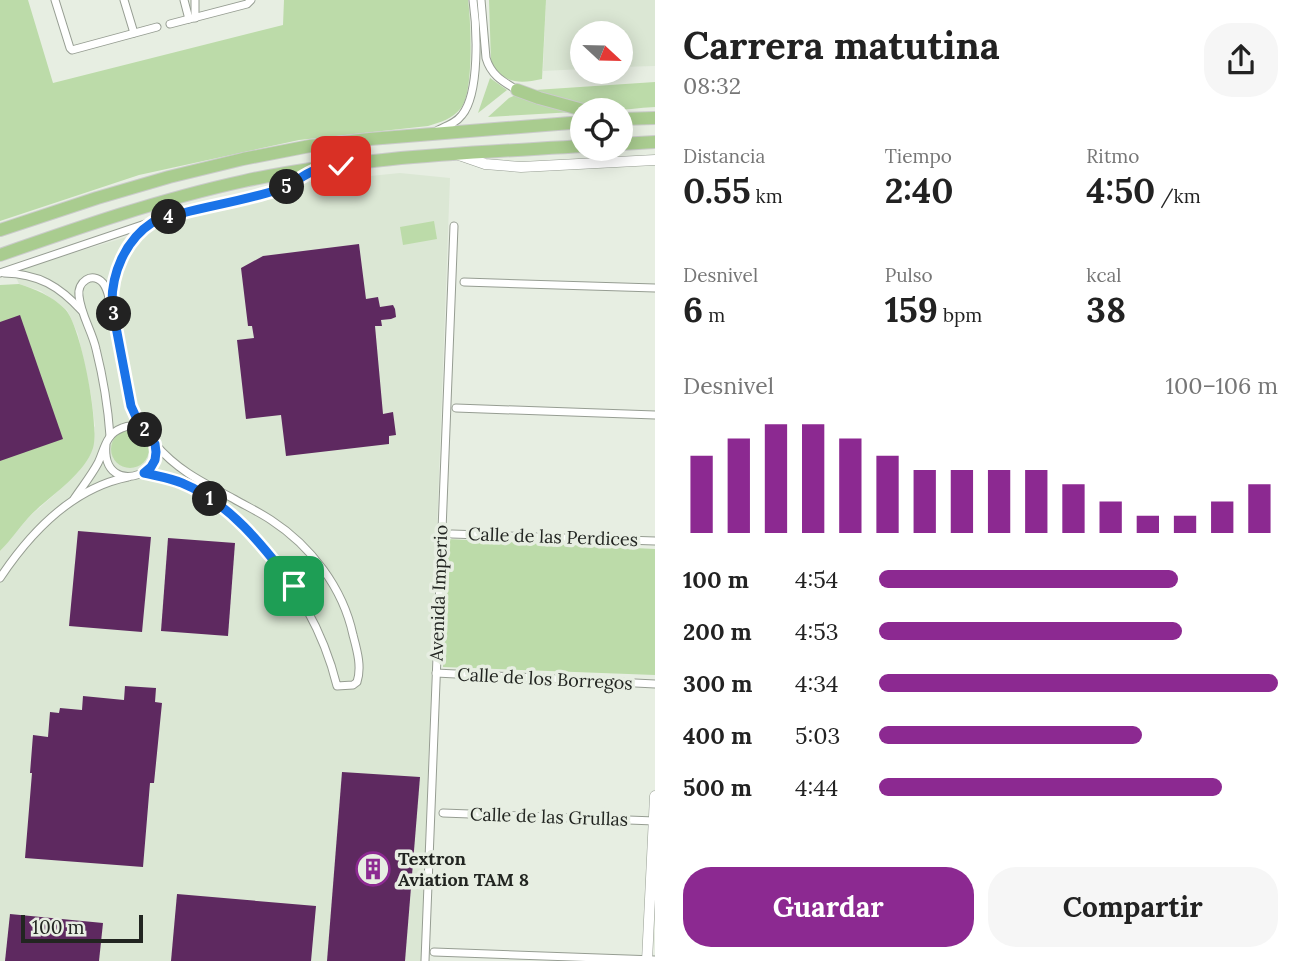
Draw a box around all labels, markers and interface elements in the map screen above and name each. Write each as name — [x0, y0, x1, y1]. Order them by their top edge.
north arrow — [570, 21, 634, 84]
map controls — [570, 21, 633, 161]
text: Carrera matutina — [683, 21, 1000, 69]
button: share — [1204, 23, 1278, 97]
text: 08:32 — [683, 71, 741, 100]
button: locate — [570, 98, 633, 161]
pin — [311, 136, 371, 196]
text: Distancia — [683, 144, 765, 168]
text: Tiempo — [885, 144, 952, 168]
text: Ritmo — [1086, 144, 1139, 168]
icon: check — [322, 147, 360, 185]
text: 0.55 — [683, 168, 751, 213]
text: 2:40 — [885, 168, 953, 213]
text: 4:50 — [1086, 168, 1155, 213]
pin: 5 — [270, 170, 304, 204]
text: 5 — [281, 174, 292, 198]
text: km — [751, 184, 783, 208]
text: /km — [1155, 184, 1201, 208]
pin: 4 — [152, 200, 186, 234]
text: 4 — [163, 204, 174, 228]
text: Desnivel — [683, 263, 758, 287]
text: Pulso — [885, 263, 933, 287]
text: kcal — [1086, 263, 1121, 287]
text: 6 — [683, 287, 703, 332]
text: 159 — [885, 287, 938, 332]
text: 38 — [1086, 287, 1126, 332]
pin: 3 — [96, 296, 132, 332]
text: 3 — [108, 301, 119, 325]
text: m — [703, 303, 725, 327]
text: bpm — [938, 303, 982, 327]
text: Desnivel — [683, 371, 774, 400]
text: 100–106 m — [1166, 371, 1278, 400]
pin: 2 — [128, 412, 162, 448]
text: 2 — [139, 417, 150, 441]
pin: 1 — [192, 482, 228, 516]
text: 1 — [206, 486, 213, 510]
street label: Calle de las Perdices — [468, 522, 638, 551]
street label: Avenida Imperio — [425, 524, 452, 662]
pin — [264, 556, 324, 616]
text: 100 m — [683, 565, 749, 594]
text: 4:54 — [795, 565, 838, 594]
icon: arrive — [275, 567, 313, 605]
text: 200 m — [683, 617, 752, 646]
text: 4:53 — [795, 617, 839, 646]
street label: Calle de los Borregos — [457, 662, 633, 695]
text: 300 m — [683, 669, 752, 698]
text: 4:34 — [795, 669, 839, 698]
text: 400 m — [683, 721, 752, 750]
text: 5:03 — [795, 721, 840, 750]
text: 500 m — [683, 773, 752, 802]
text: 4:44 — [795, 773, 838, 802]
street label: Calle de las Grullas — [470, 802, 629, 831]
place label: Textron Aviation TAM 8 — [398, 847, 529, 891]
building icon: Textron Aviation TAM 8 — [354, 850, 392, 888]
button: Guardar — [683, 867, 974, 947]
button: Compartir — [988, 867, 1278, 947]
scale bar — [21, 912, 144, 944]
text: 100 m — [32, 915, 85, 939]

